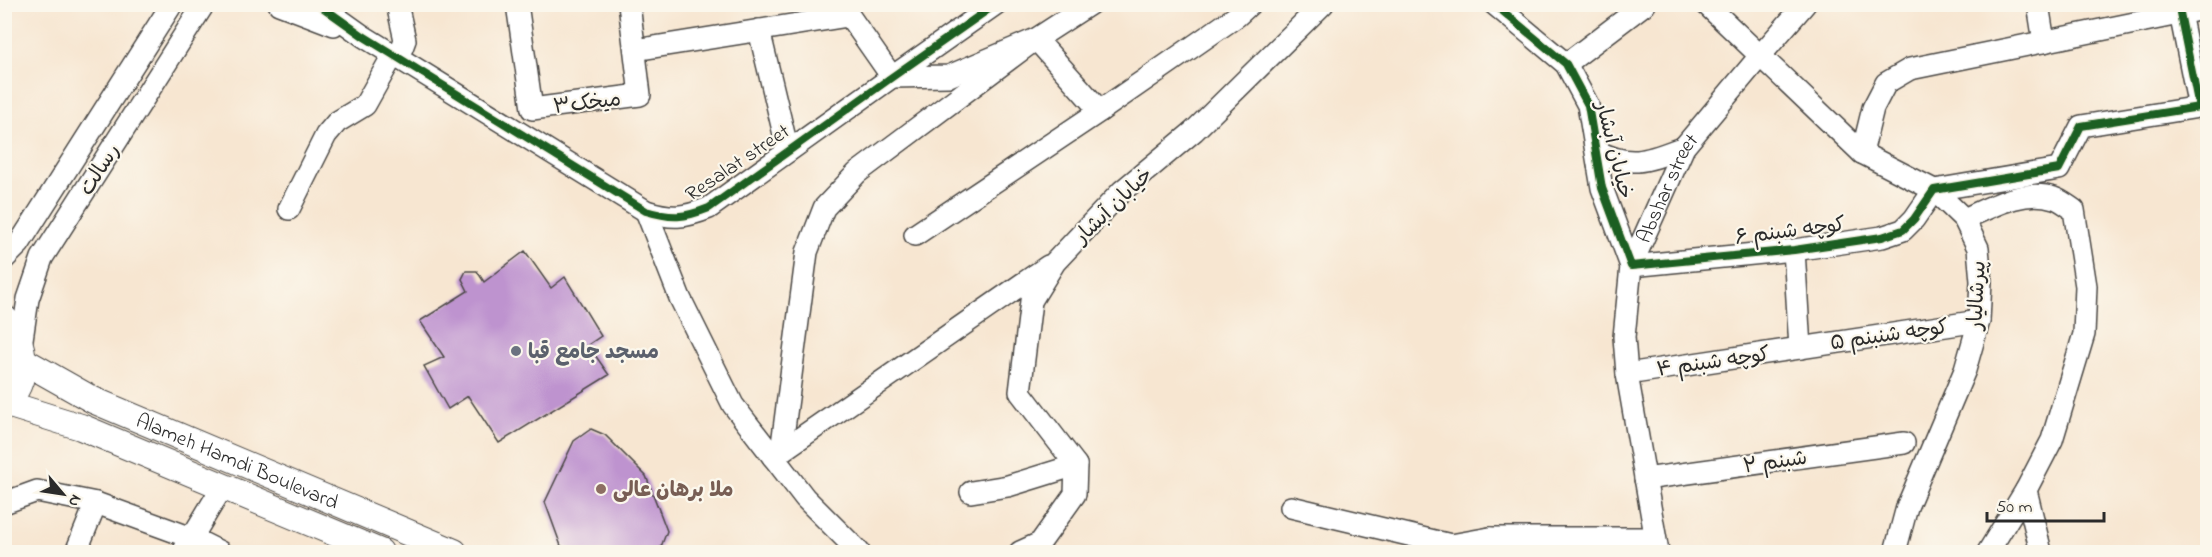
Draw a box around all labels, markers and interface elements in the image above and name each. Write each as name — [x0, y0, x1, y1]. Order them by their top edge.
street label: میخک۳ — [552, 85, 623, 123]
street label: خیابان آبشار — [1586, 97, 1640, 202]
street label: Resalat street — [680, 118, 796, 210]
street label: Abshar street — [1630, 127, 1706, 248]
street label: رسالت — [73, 138, 129, 202]
street label: خیابان آبشار — [1067, 161, 1161, 253]
street label: کوچه شبنم ۶ — [1733, 210, 1847, 254]
street label: پیرشالیار — [1961, 260, 1995, 332]
street label: کوچه شنبنم ۵ — [1828, 313, 1950, 359]
place label: مسجد جامع قبا — [528, 338, 659, 368]
street label: کوچه شبنم ۴ — [1655, 340, 1772, 386]
marker: مسجد جامع قبا — [509, 344, 523, 358]
street label: Alameh Hamdi Boulevard — [131, 407, 343, 519]
street label: شبنم ۲ — [1741, 444, 1809, 482]
north arrow — [33, 464, 93, 524]
place label: ملا برهان عالی — [613, 476, 734, 506]
marker: ملا برهان عالی — [594, 482, 608, 496]
scale bar — [1987, 485, 2104, 523]
text: N — [61, 490, 87, 511]
text: 50 m — [1996, 495, 2033, 521]

